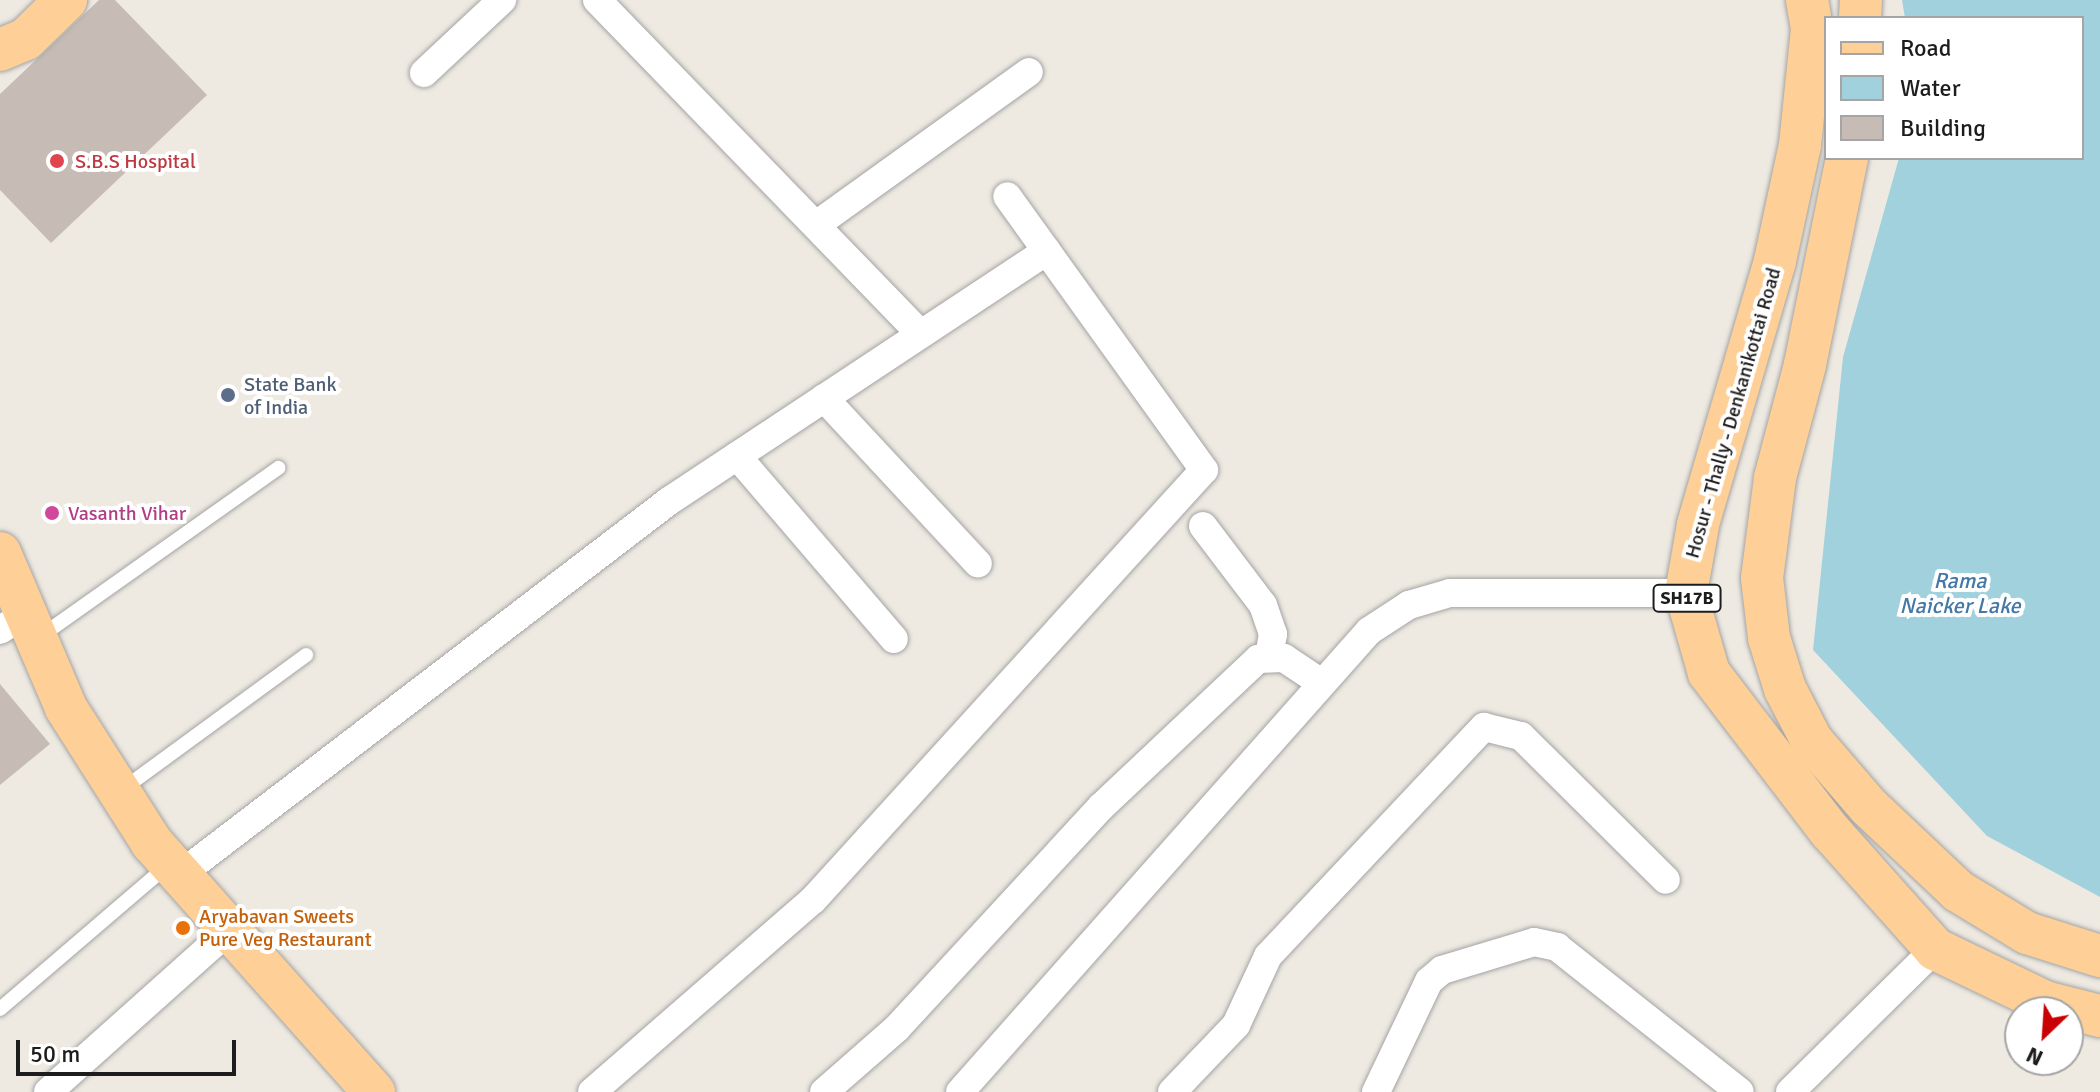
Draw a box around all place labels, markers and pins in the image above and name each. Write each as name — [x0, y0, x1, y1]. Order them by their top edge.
place label: S.B.S Hospital — [75, 149, 196, 173]
marker: S.B.S Hospital — [46, 150, 68, 172]
place label: State Bank of India — [244, 372, 336, 419]
marker: State Bank of India — [219, 386, 237, 404]
place label: Vasanth Vihar — [68, 501, 186, 525]
marker: Vasanth Vihar — [43, 504, 61, 522]
place label: Aryabavan Sweets Pure Veg Restaurant — [199, 904, 372, 951]
marker: Aryabavan Sweets Pure Veg Restaurant — [174, 919, 192, 937]

